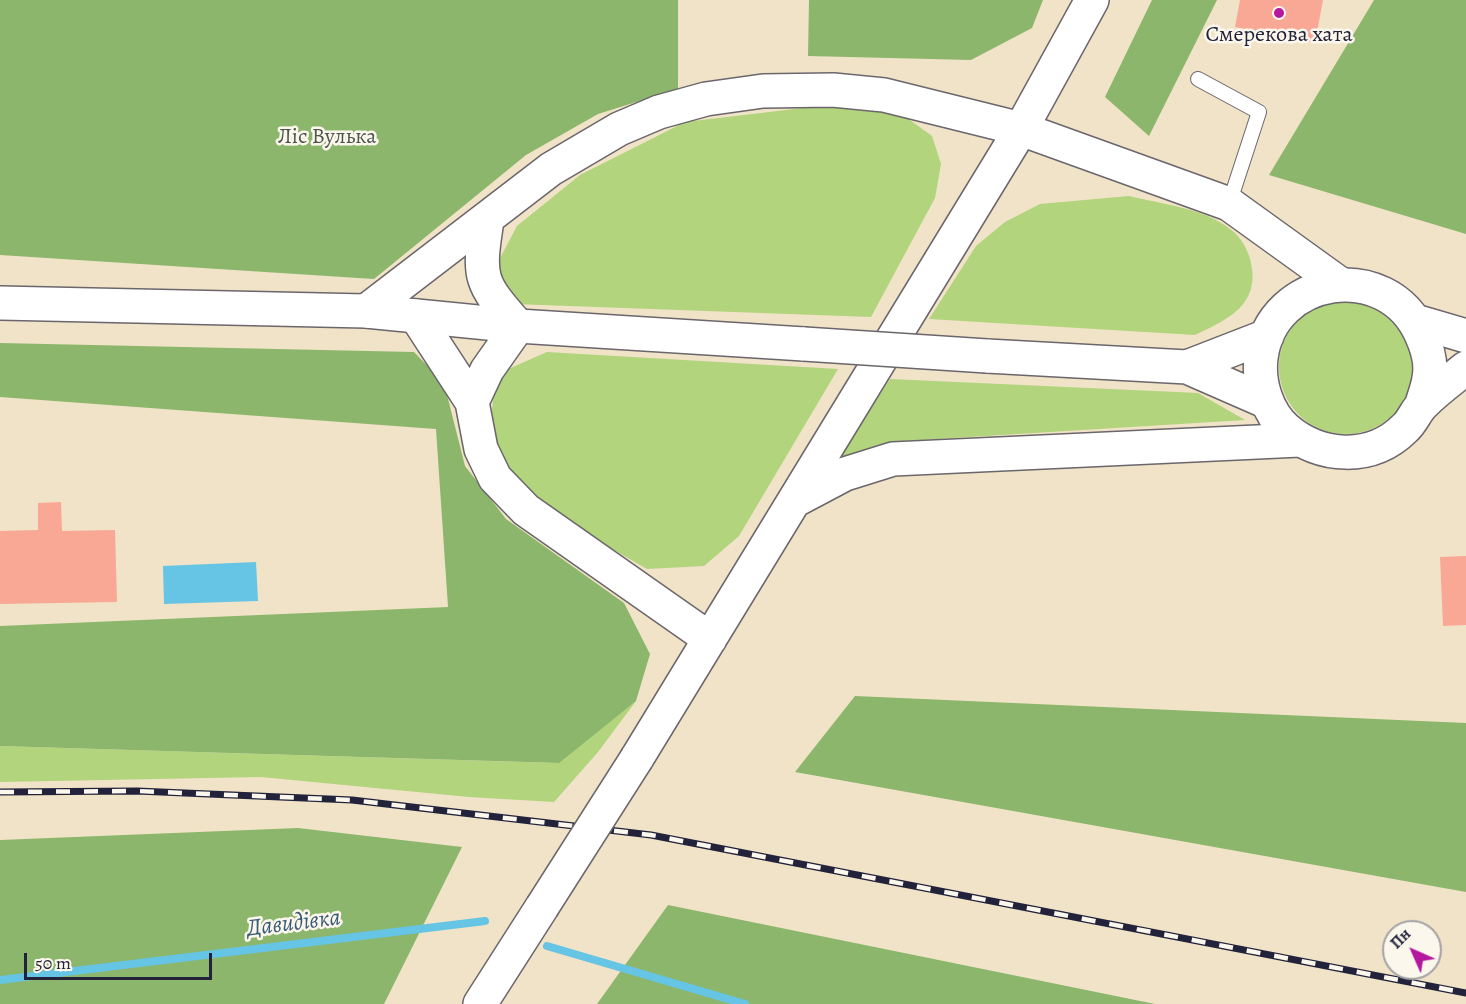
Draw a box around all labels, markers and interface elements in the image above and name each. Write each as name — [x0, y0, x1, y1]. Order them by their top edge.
marker: Смерекова хата — [1272, 6, 1286, 20]
place label: Смерекова хата — [1205, 23, 1353, 49]
park label: Ліс Вулька — [278, 125, 376, 151]
water label: Давидівка — [246, 904, 342, 944]
north arrow — [1382, 920, 1442, 980]
text: Пн — [1386, 924, 1416, 954]
scale bar — [27, 941, 214, 979]
text: 50 m — [35, 951, 71, 975]

